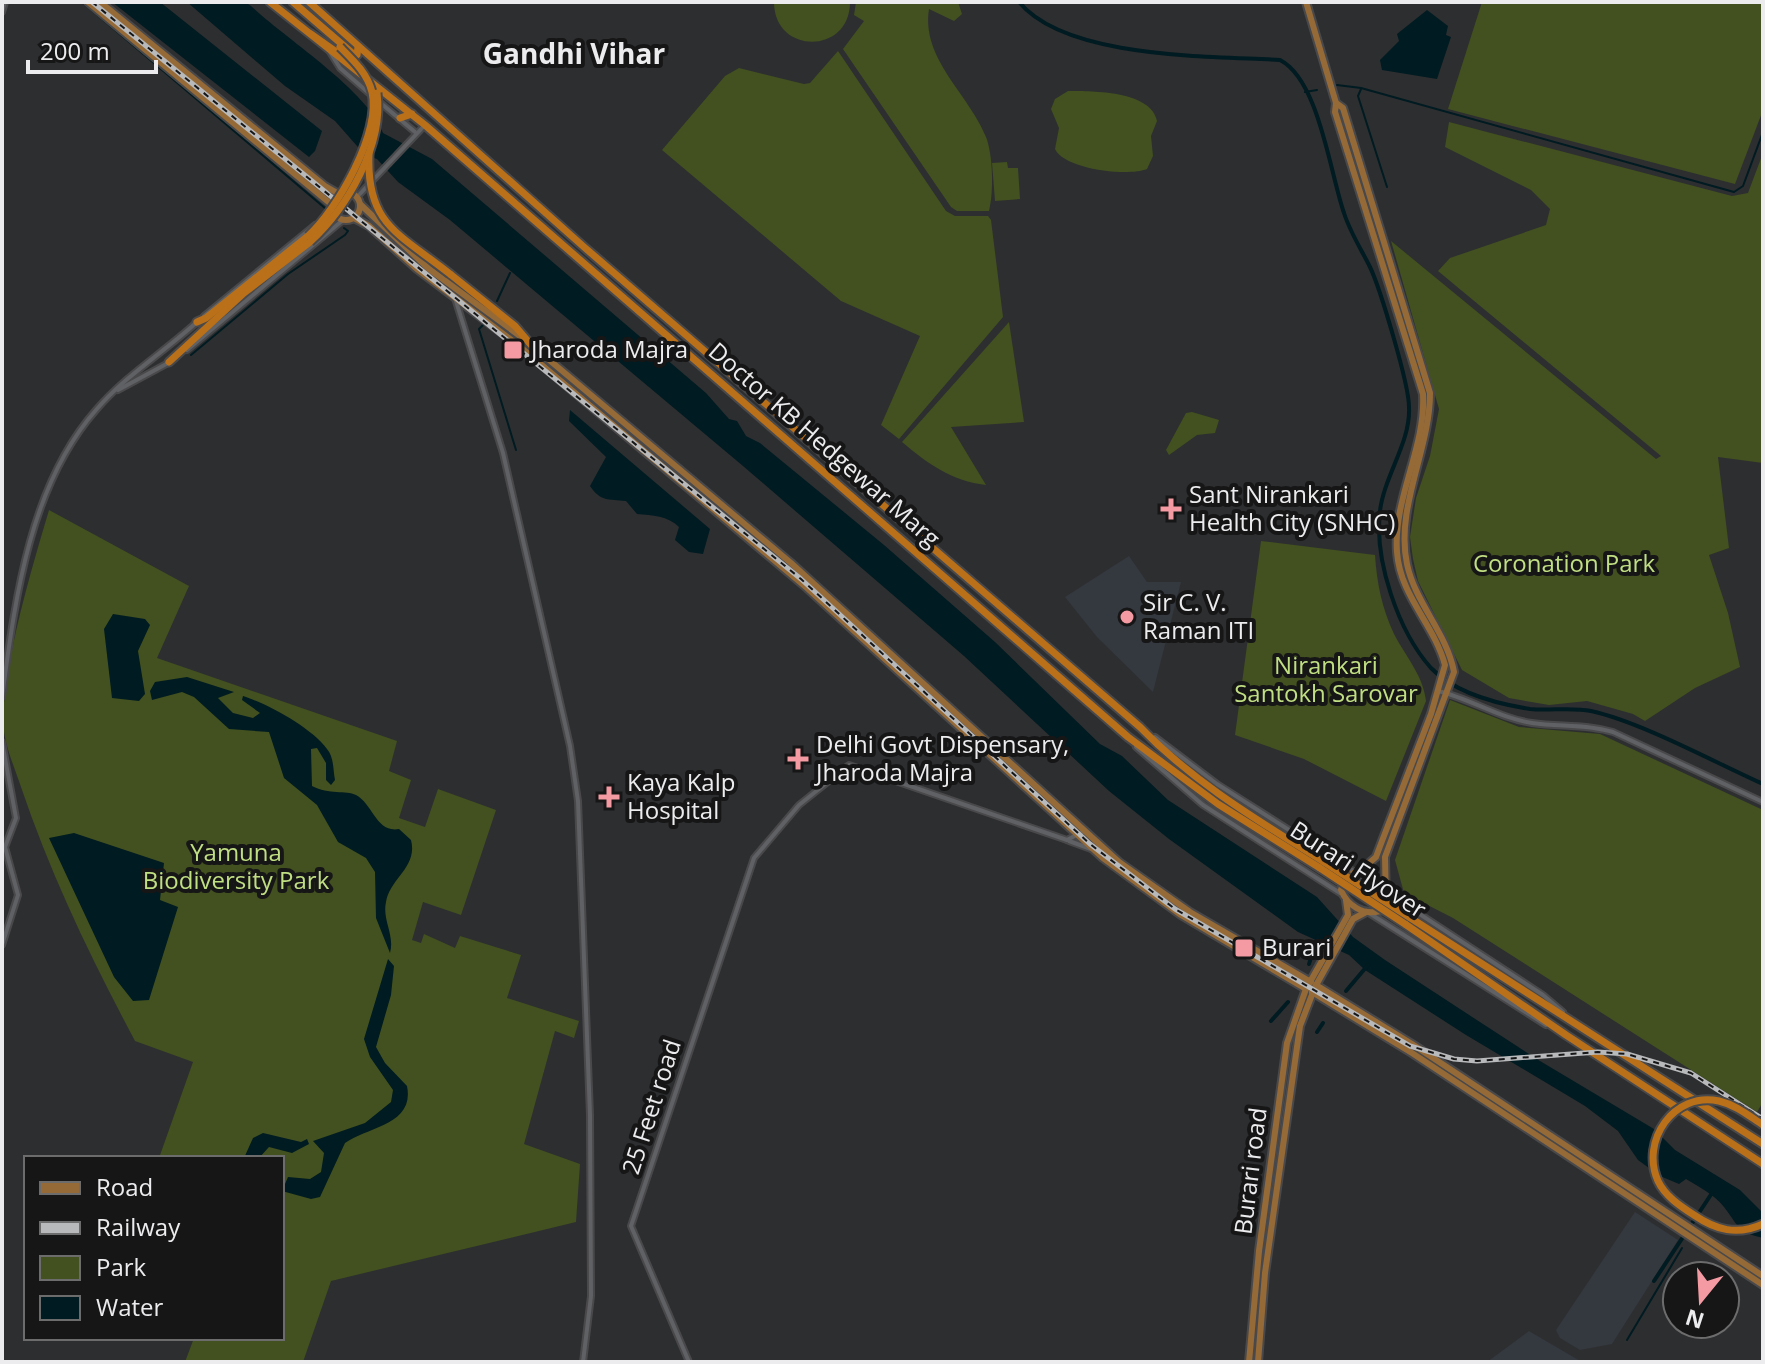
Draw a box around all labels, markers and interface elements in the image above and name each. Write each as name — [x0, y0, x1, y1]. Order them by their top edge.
scale bar — [28, 24, 156, 74]
text: 200 m — [40, 34, 110, 67]
district label: Gandhi Vihar — [483, 34, 665, 72]
place label: Jharoda Majra — [529, 332, 688, 365]
street label: Doctor KB Hedgewar Marg — [702, 334, 948, 554]
marker: Jharoda Majra — [502, 339, 524, 361]
place label: Sant Nirankari Health City (SNHC) — [1189, 477, 1395, 538]
marker: Sant Nirankari Health City (SNHC) — [1160, 498, 1182, 520]
park label: Coronation Park — [1473, 546, 1655, 579]
place label: Sir C. V. Raman ITI — [1143, 585, 1254, 646]
marker: Sir C. V. Raman ITI — [1118, 608, 1136, 626]
park label: Nirankari Santokh Sarovar — [1234, 648, 1418, 709]
place label: Delhi Govt Dispensary, Jharoda Majra — [814, 727, 1069, 788]
marker: Delhi Govt Dispensary, Jharoda Majra — [787, 748, 809, 770]
place label: Kaya Kalp Hospital — [627, 765, 735, 826]
marker: Kaya Kalp Hospital — [598, 786, 620, 808]
street label: Burari Flyover — [1285, 813, 1433, 925]
park label: Yamuna Biodiversity Park — [143, 835, 330, 896]
place label: Burari — [1262, 930, 1331, 963]
marker: Burari — [1233, 937, 1255, 959]
street label: 25 Feet road — [613, 1035, 688, 1178]
street label: Burari road — [1225, 1105, 1274, 1236]
legend — [24, 1156, 284, 1340]
text: Road — [96, 1170, 153, 1203]
text: Railway — [96, 1210, 181, 1243]
text: Park — [96, 1250, 147, 1283]
north arrow — [1661, 1260, 1741, 1340]
text: Water — [96, 1290, 164, 1323]
text: N — [1681, 1303, 1708, 1337]

